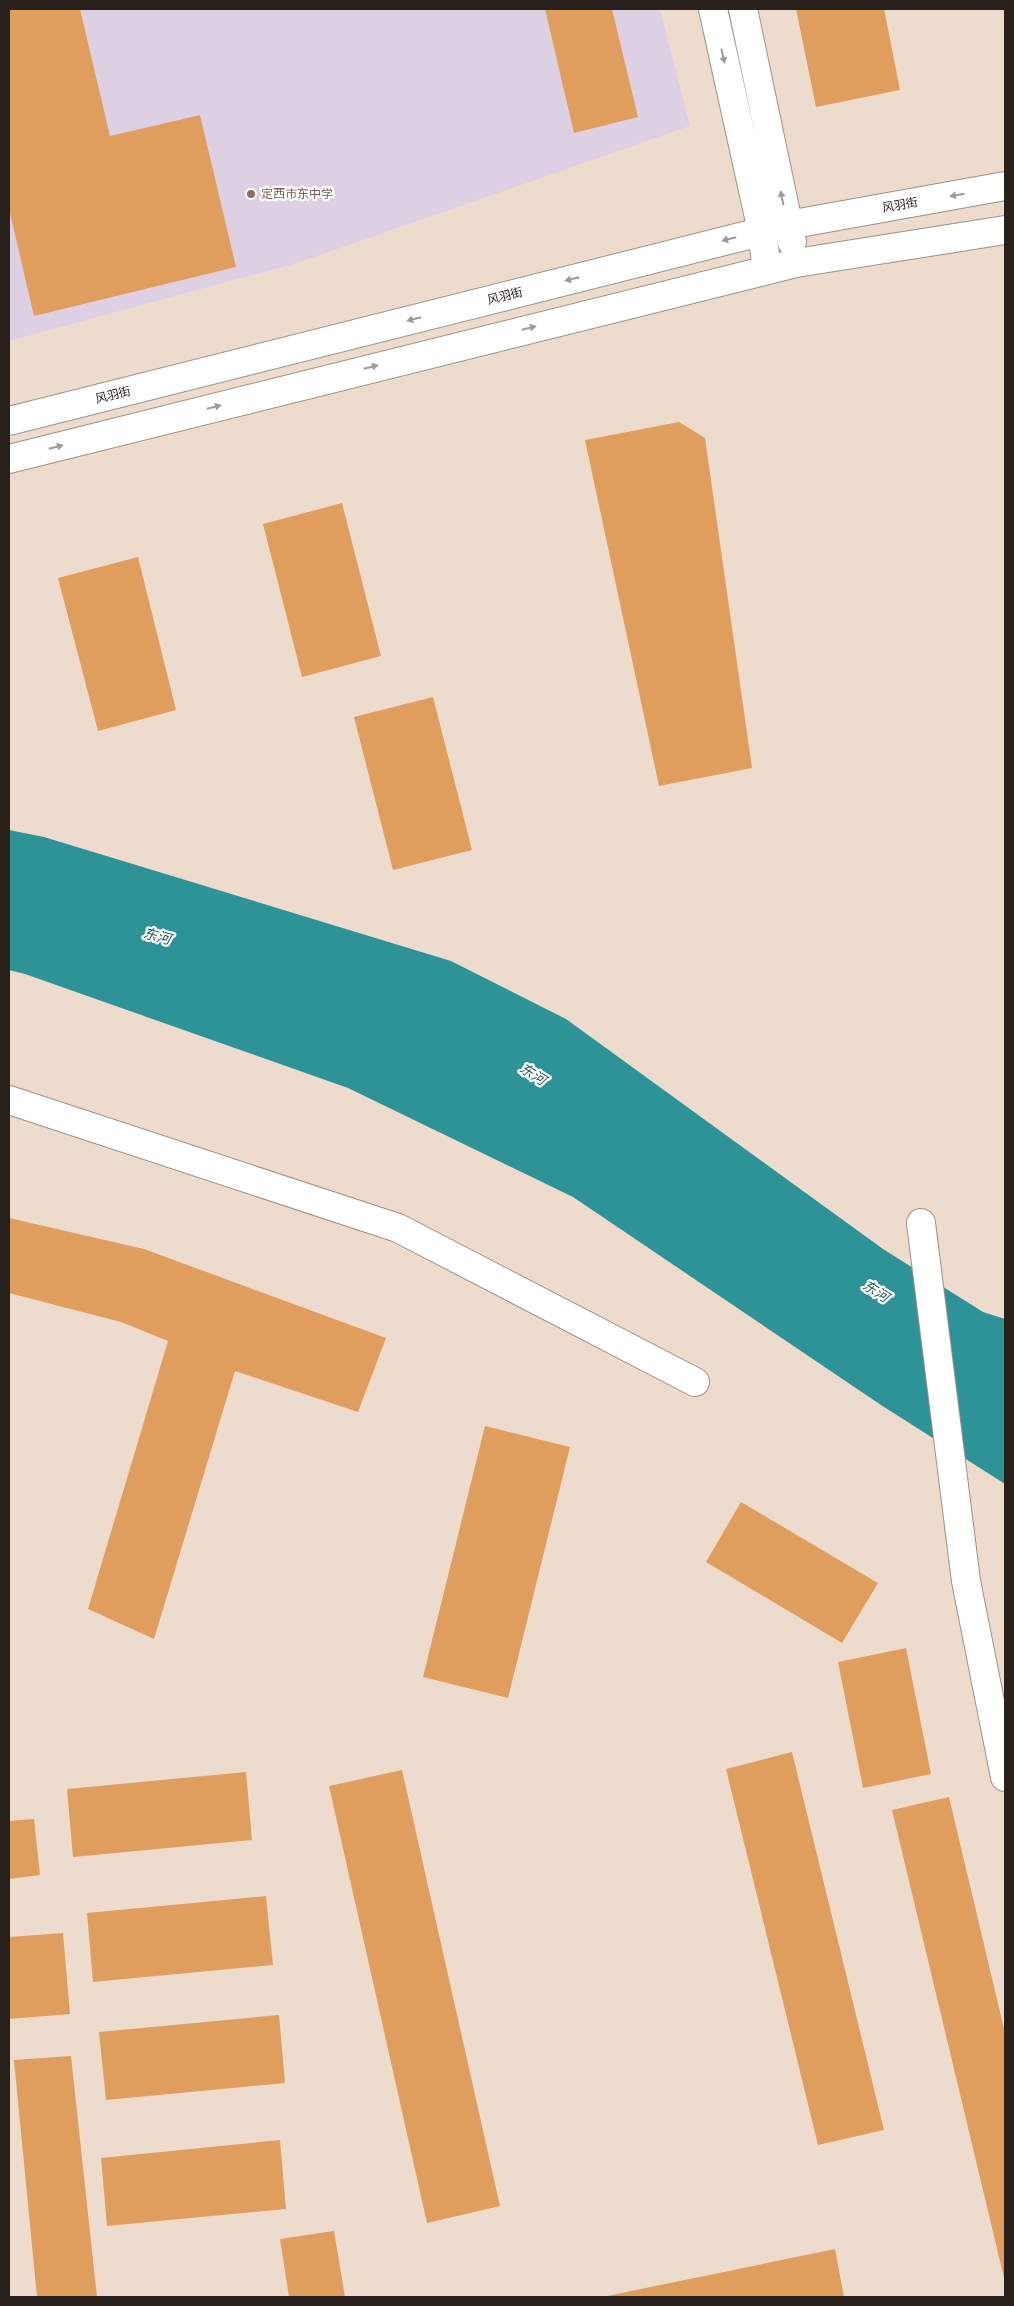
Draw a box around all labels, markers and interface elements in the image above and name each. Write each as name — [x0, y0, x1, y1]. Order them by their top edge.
one-way arrow — [719, 49, 727, 64]
place label: 定西市东中学 — [261, 186, 333, 202]
marker: 定西市东中学 — [245, 188, 257, 200]
one-way arrow — [778, 189, 786, 205]
one-way arrow — [949, 191, 965, 199]
street label: 风羽街 — [881, 194, 919, 216]
one-way arrow — [722, 236, 737, 244]
one-way arrow — [564, 275, 579, 283]
street label: 风羽街 — [486, 284, 524, 308]
one-way arrow — [407, 315, 422, 323]
one-way arrow — [521, 324, 536, 332]
one-way arrow — [364, 363, 379, 371]
street label: 风羽街 — [94, 383, 132, 407]
one-way arrow — [206, 402, 221, 410]
one-way arrow — [49, 442, 64, 450]
water label: 东河 — [141, 924, 176, 949]
water label: 东河 — [516, 1059, 552, 1091]
water label: 东河 — [859, 1276, 895, 1308]

